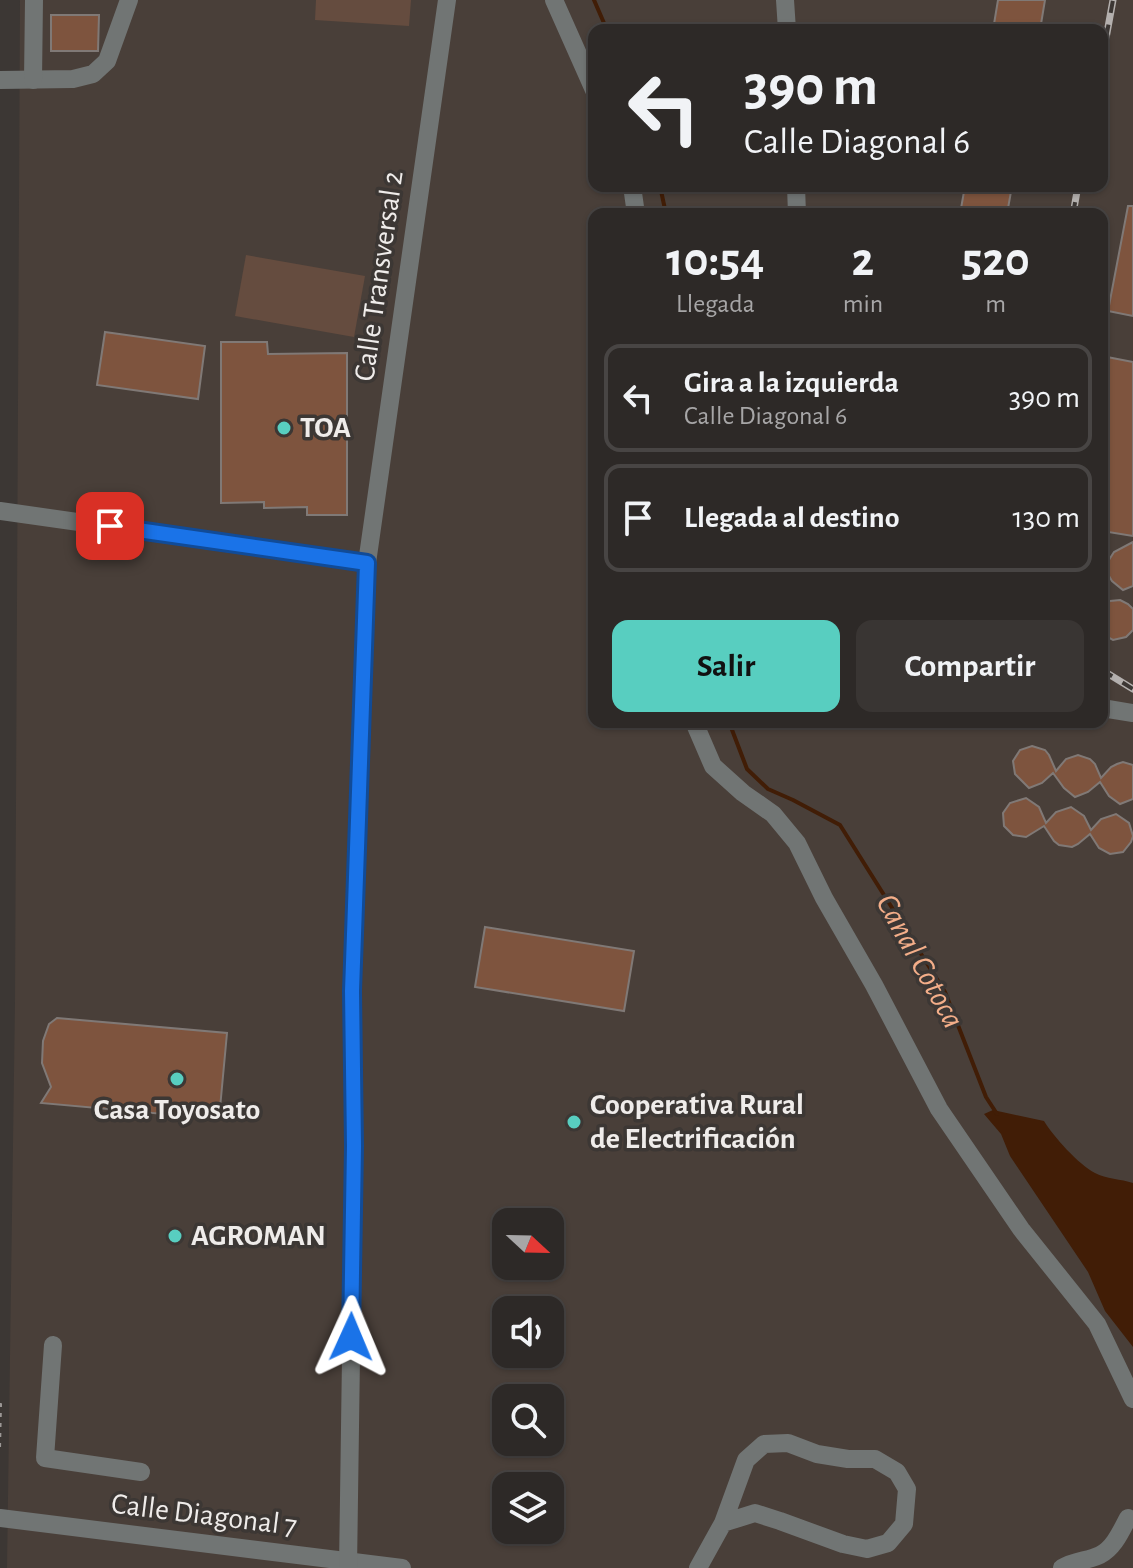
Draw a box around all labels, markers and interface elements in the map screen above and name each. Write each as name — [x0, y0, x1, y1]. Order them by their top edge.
icon: left — [612, 56, 716, 160]
text: 390 m — [744, 59, 878, 115]
text: Calle Diagonal 6 — [744, 124, 970, 160]
street label: Calle Transversal 2 — [349, 169, 409, 383]
text: 10:54 — [666, 237, 764, 285]
text: 2 — [852, 237, 874, 285]
text: 520 — [961, 237, 1030, 285]
text: Llegada — [676, 291, 755, 317]
text: min — [843, 291, 883, 317]
text: m — [985, 291, 1006, 317]
text: Gira a la izquierda — [684, 368, 899, 398]
icon: left — [616, 376, 660, 420]
text: 390 m — [1009, 383, 1080, 413]
text: Calle Diagonal 6 — [684, 403, 847, 429]
place label: TOA — [300, 413, 351, 443]
marker: TOA — [275, 419, 293, 437]
pin — [76, 492, 144, 560]
icon: arrive — [616, 496, 660, 540]
text: Llegada al destino — [684, 503, 900, 533]
text: 130 m — [1013, 503, 1080, 533]
icon: arrive — [88, 504, 132, 548]
button: Salir — [612, 620, 840, 712]
button: Compartir — [856, 620, 1084, 712]
water label: Canal Cotoca — [870, 889, 970, 1033]
marker: Casa Toyosato — [168, 1070, 186, 1088]
place label: Cooperativa Rural de Electrificación — [590, 1090, 804, 1154]
place label: Casa Toyosato — [94, 1095, 260, 1125]
marker: Cooperativa Rural de Electrificación — [565, 1113, 583, 1131]
north arrow — [492, 1208, 564, 1280]
map controls — [492, 1208, 564, 1544]
place label: AGROMAN — [191, 1221, 326, 1251]
marker: AGROMAN — [166, 1227, 184, 1245]
position arrow — [309, 1295, 393, 1379]
button: sound — [492, 1296, 564, 1368]
button: search — [492, 1384, 564, 1456]
button: layers — [492, 1472, 564, 1544]
street label: Calle Diagonal 7 — [109, 1489, 299, 1541]

